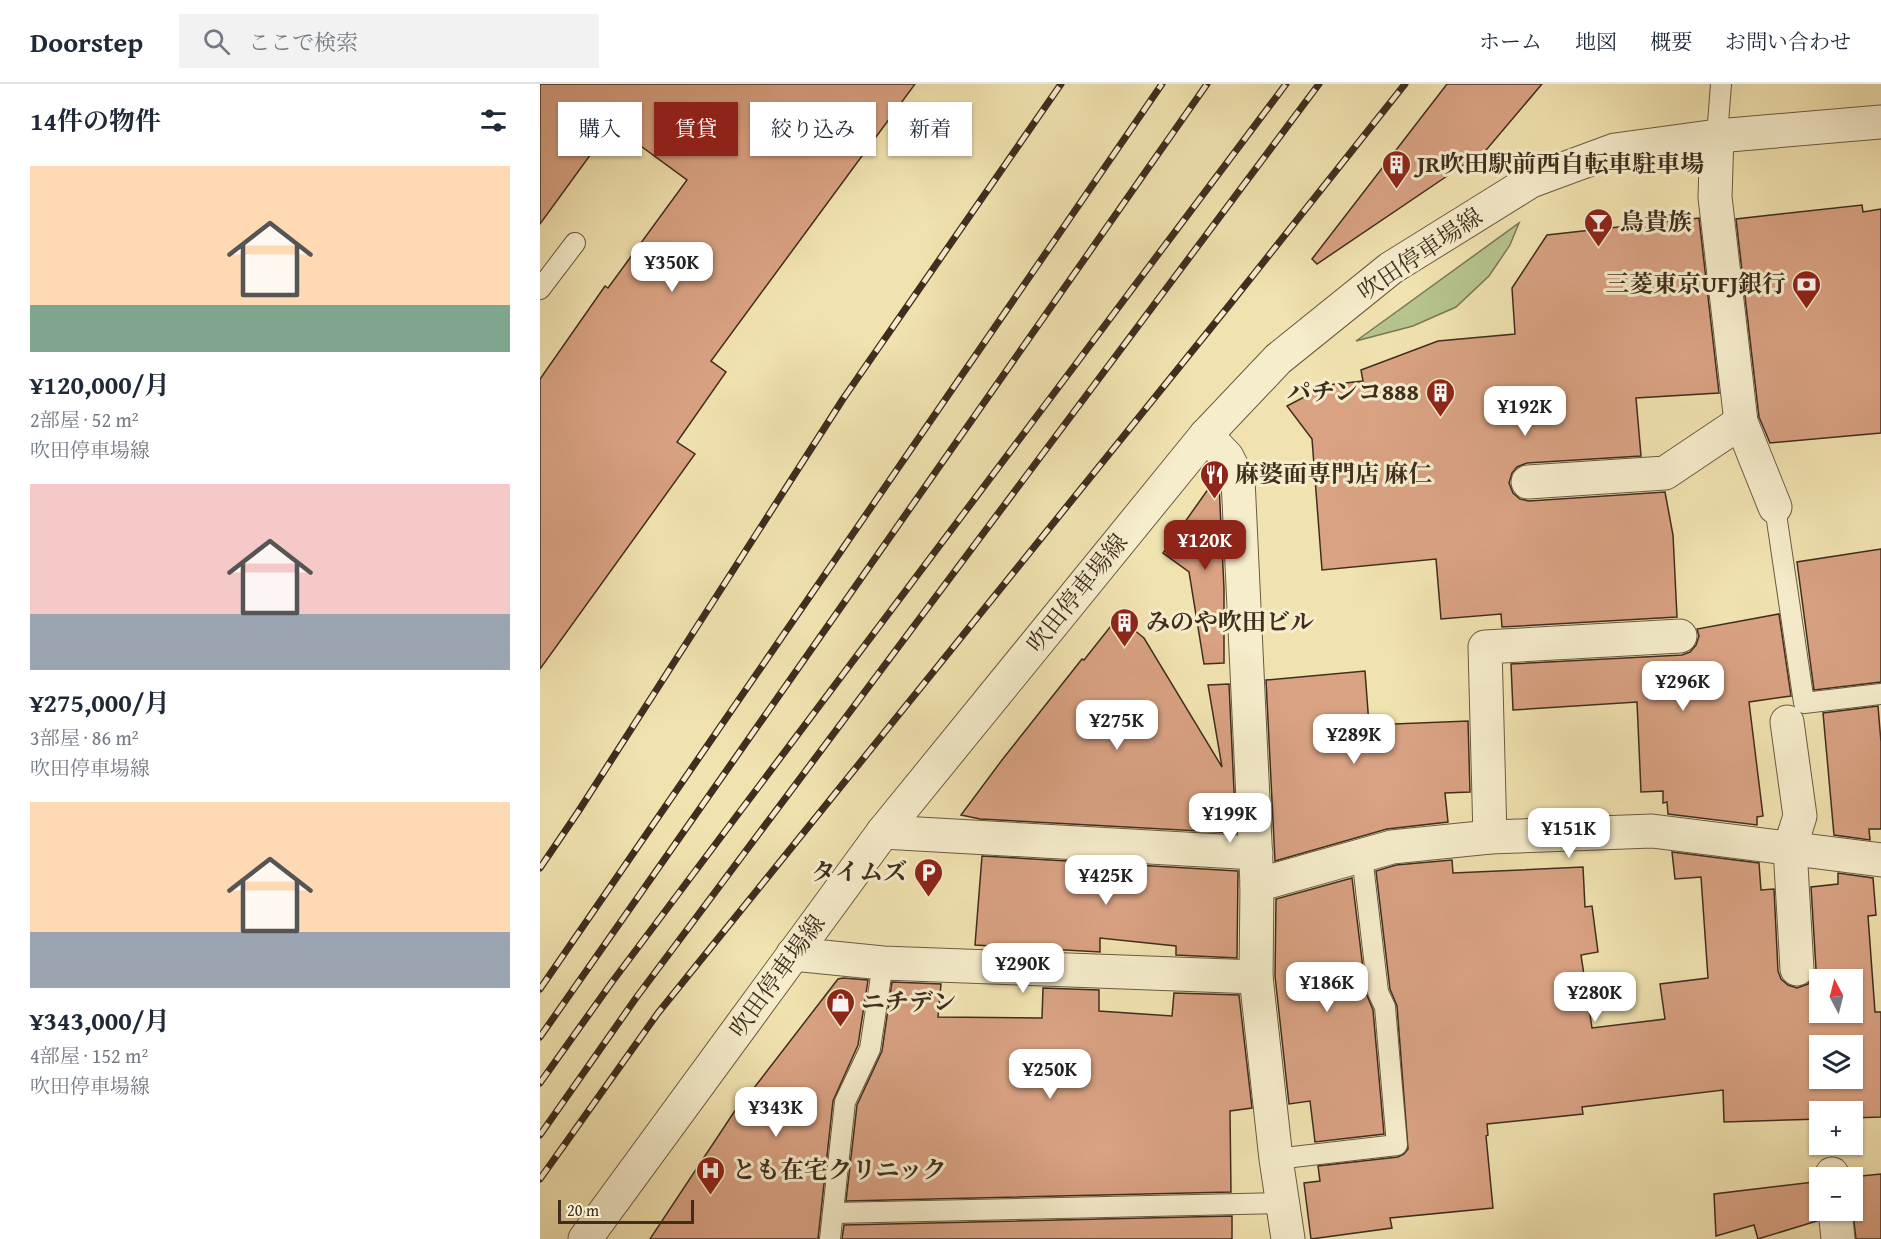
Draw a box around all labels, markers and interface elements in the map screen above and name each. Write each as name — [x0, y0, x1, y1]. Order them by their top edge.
search box — [179, 14, 599, 68]
text: Doorstep — [30, 21, 143, 62]
icon: search — [200, 25, 233, 58]
text: ここで検索 — [248, 26, 358, 58]
text: ホーム — [1479, 26, 1542, 57]
text: 地図 — [1575, 26, 1617, 57]
text: 概要 — [1650, 26, 1692, 57]
text: お問い合わせ — [1725, 26, 1851, 57]
text: 14件の物件 — [30, 101, 161, 140]
chip: 購入 — [558, 102, 642, 156]
chip: 賃貸 — [654, 102, 738, 156]
chip: 絞り込み — [750, 102, 876, 156]
chip: 新着 — [888, 102, 972, 156]
icon: filters — [477, 104, 510, 137]
place label: JR吹田駅前西自転車駐車場 — [1413, 146, 1704, 181]
building icon: JR吹田駅前西自転車駐車場 — [1380, 148, 1412, 190]
street label: 吹田停車場線 — [1350, 199, 1489, 308]
place label: 鳥貴族 — [1620, 204, 1692, 239]
icon: home — [216, 205, 324, 313]
bar icon: 鳥貴族 — [1583, 206, 1615, 248]
pin: ¥350K — [630, 242, 714, 293]
text: ¥350K — [645, 247, 699, 276]
place label: 三菱東京UFJ銀行 — [1605, 266, 1786, 301]
bank icon: 三菱東京UFJ銀行 — [1791, 268, 1823, 310]
text: ¥120,000/月 — [30, 365, 170, 404]
place label: パチンコ888 — [1287, 374, 1419, 409]
building icon: パチンコ888 — [1424, 376, 1456, 418]
pin: ¥192K — [1483, 386, 1567, 437]
text: ¥192K — [1498, 391, 1552, 420]
text: 2部屋 · 52 m² — [30, 405, 139, 434]
text: 吹田停車場線 — [30, 435, 150, 464]
place label: 麻婆面専門店 麻仁 — [1235, 456, 1432, 491]
restaurant icon: 麻婆面専門店 麻仁 — [1198, 458, 1230, 500]
pin: ¥120K — [1163, 520, 1247, 571]
icon: home — [216, 523, 324, 631]
text: ¥120K — [1178, 525, 1232, 554]
street label: 吹田停車場線 — [1018, 526, 1136, 660]
place label: みのや吹田ビル — [1146, 604, 1314, 639]
building icon: みのや吹田ビル — [1109, 606, 1141, 648]
pin: ¥296K — [1641, 661, 1725, 712]
text: ¥296K — [1656, 666, 1710, 695]
text: ¥275,000/月 — [30, 683, 170, 722]
pin: ¥275K — [1075, 700, 1159, 751]
text: ¥275K — [1090, 705, 1144, 734]
pin: ¥289K — [1312, 714, 1396, 765]
text: ¥289K — [1327, 719, 1381, 748]
text: 3部屋 · 86 m² — [30, 723, 139, 752]
text: 吹田停車場線 — [30, 753, 150, 782]
pin: ¥199K — [1188, 793, 1272, 844]
text: ¥199K — [1203, 798, 1257, 827]
pin: ¥151K — [1527, 808, 1611, 859]
text: ¥151K — [1542, 813, 1596, 842]
icon: home — [216, 841, 324, 949]
place label: タイムズ — [811, 854, 907, 889]
pin: ¥425K — [1064, 855, 1148, 906]
parking icon: タイムズ — [912, 856, 944, 898]
text: ¥425K — [1079, 860, 1133, 889]
street label: 吹田停車場線 — [720, 907, 833, 1044]
pin: ¥290K — [981, 943, 1065, 994]
text: ¥290K — [996, 948, 1050, 977]
pin: ¥186K — [1285, 962, 1369, 1013]
text: ¥186K — [1300, 967, 1354, 996]
north arrow — [1809, 969, 1863, 1023]
map controls — [1809, 969, 1863, 1221]
pin: ¥280K — [1553, 972, 1637, 1023]
text: ¥280K — [1568, 977, 1622, 1006]
place label: ニチデン — [861, 984, 957, 1019]
shop icon: ニチデン — [824, 986, 856, 1028]
text: ¥343,000/月 — [30, 1001, 170, 1040]
button: layers — [1809, 1035, 1863, 1089]
text: 4部屋 · 152 m² — [30, 1041, 148, 1070]
pin: ¥250K — [1008, 1049, 1092, 1100]
text: ¥250K — [1023, 1054, 1077, 1083]
text: 吹田停車場線 — [30, 1071, 150, 1100]
pin: ¥343K — [734, 1087, 818, 1138]
text: ¥343K — [749, 1092, 803, 1121]
button: + — [1809, 1101, 1863, 1155]
place label: とも在宅クリニック — [732, 1152, 947, 1187]
hospital icon: とも在宅クリニック — [695, 1154, 727, 1196]
button: − — [1809, 1167, 1863, 1221]
scale bar — [558, 1197, 694, 1224]
text: 20 m — [567, 1198, 599, 1222]

